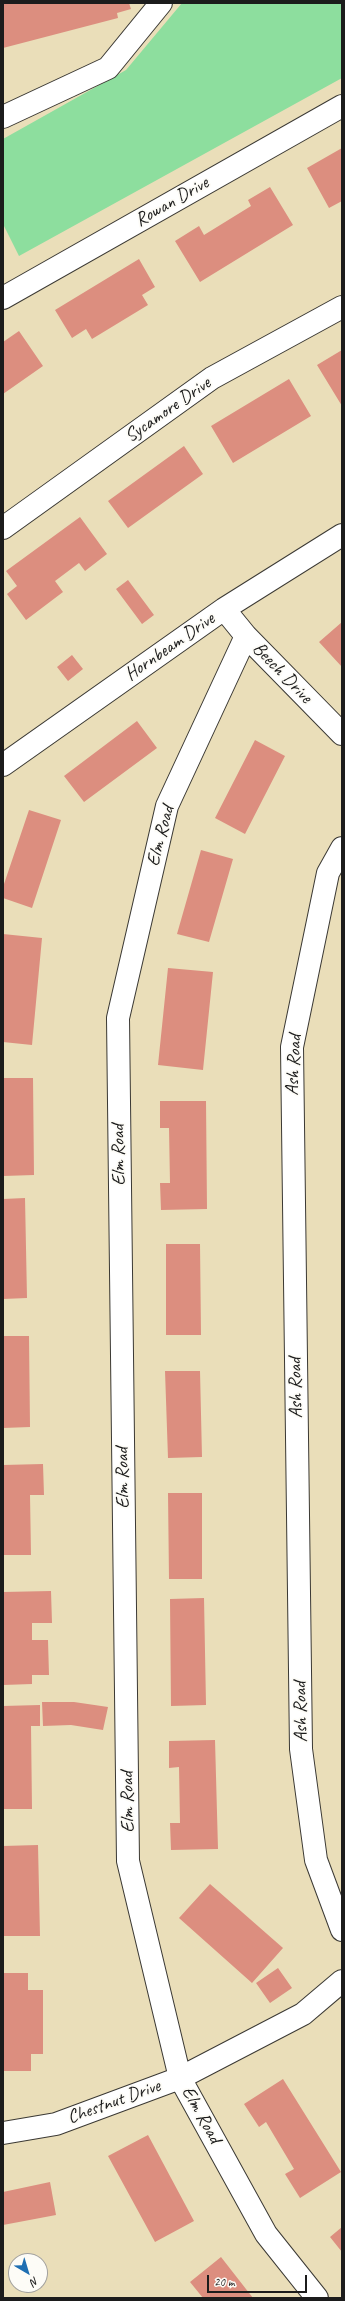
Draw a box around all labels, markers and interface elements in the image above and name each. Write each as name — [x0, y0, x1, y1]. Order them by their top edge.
street label: Rowan Drive — [131, 172, 213, 232]
street label: Sycamore Drive — [121, 372, 215, 448]
street label: Hornbeam Drive — [121, 608, 219, 686]
street label: Beech Drive — [247, 638, 317, 708]
street label: Elm Road — [142, 803, 180, 869]
street label: Ash Road — [281, 1034, 307, 1096]
street label: Elm Road — [107, 1124, 131, 1186]
street label: Ash Road — [284, 1357, 308, 1419]
street label: Elm Road — [111, 1447, 135, 1509]
street label: Ash Road — [289, 1681, 313, 1743]
street label: Elm Road — [116, 1771, 140, 1833]
street label: Chestnut Drive — [64, 2075, 164, 2129]
street label: Elm Road — [176, 2083, 226, 2147]
north arrow — [8, 2253, 48, 2293]
scale bar — [209, 2267, 309, 2293]
text: N — [28, 2274, 42, 2289]
text: 20 m — [214, 2274, 234, 2290]

